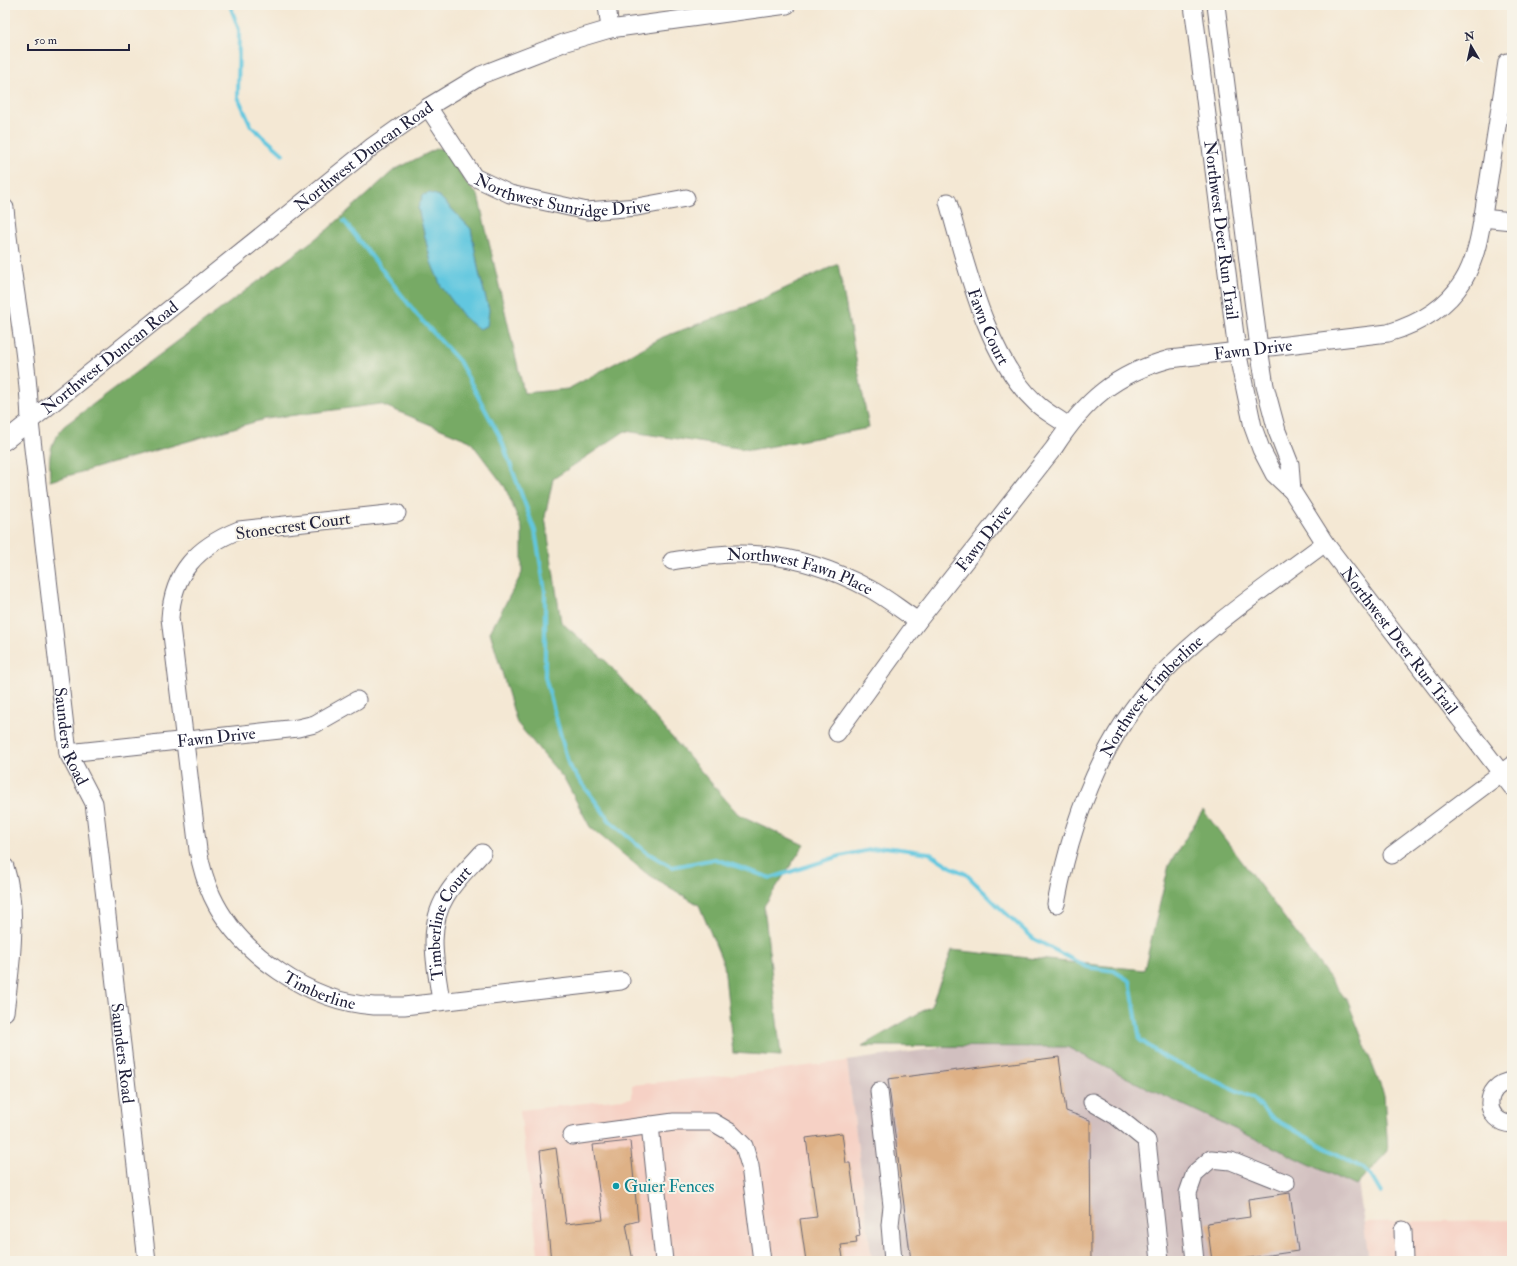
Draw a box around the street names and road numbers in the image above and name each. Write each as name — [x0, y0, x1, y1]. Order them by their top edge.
street label: Northwest Duncan Road — [290, 96, 437, 216]
street label: Northwest Deer Run Trail — [1200, 139, 1243, 322]
street label: Northwest Sunridge Drive — [471, 168, 652, 222]
street label: Fawn Court — [963, 285, 1015, 369]
street label: Northwest Duncan Road — [37, 296, 183, 418]
street label: Fawn Drive — [1213, 334, 1293, 364]
street label: Fawn Drive — [951, 500, 1016, 575]
street label: Stonecrest Court — [234, 508, 352, 544]
street label: Northwest Fawn Place — [727, 543, 877, 599]
street label: Northwest Deer Run Trail — [1336, 562, 1463, 719]
street label: Northwest Timberline — [1095, 630, 1207, 761]
street label: Saunders Road — [50, 686, 94, 789]
street label: Fawn Drive — [176, 722, 256, 752]
street label: Timberline Court — [423, 861, 476, 982]
street label: Timberline — [279, 966, 358, 1014]
street label: Saunders Road — [107, 1002, 139, 1105]

